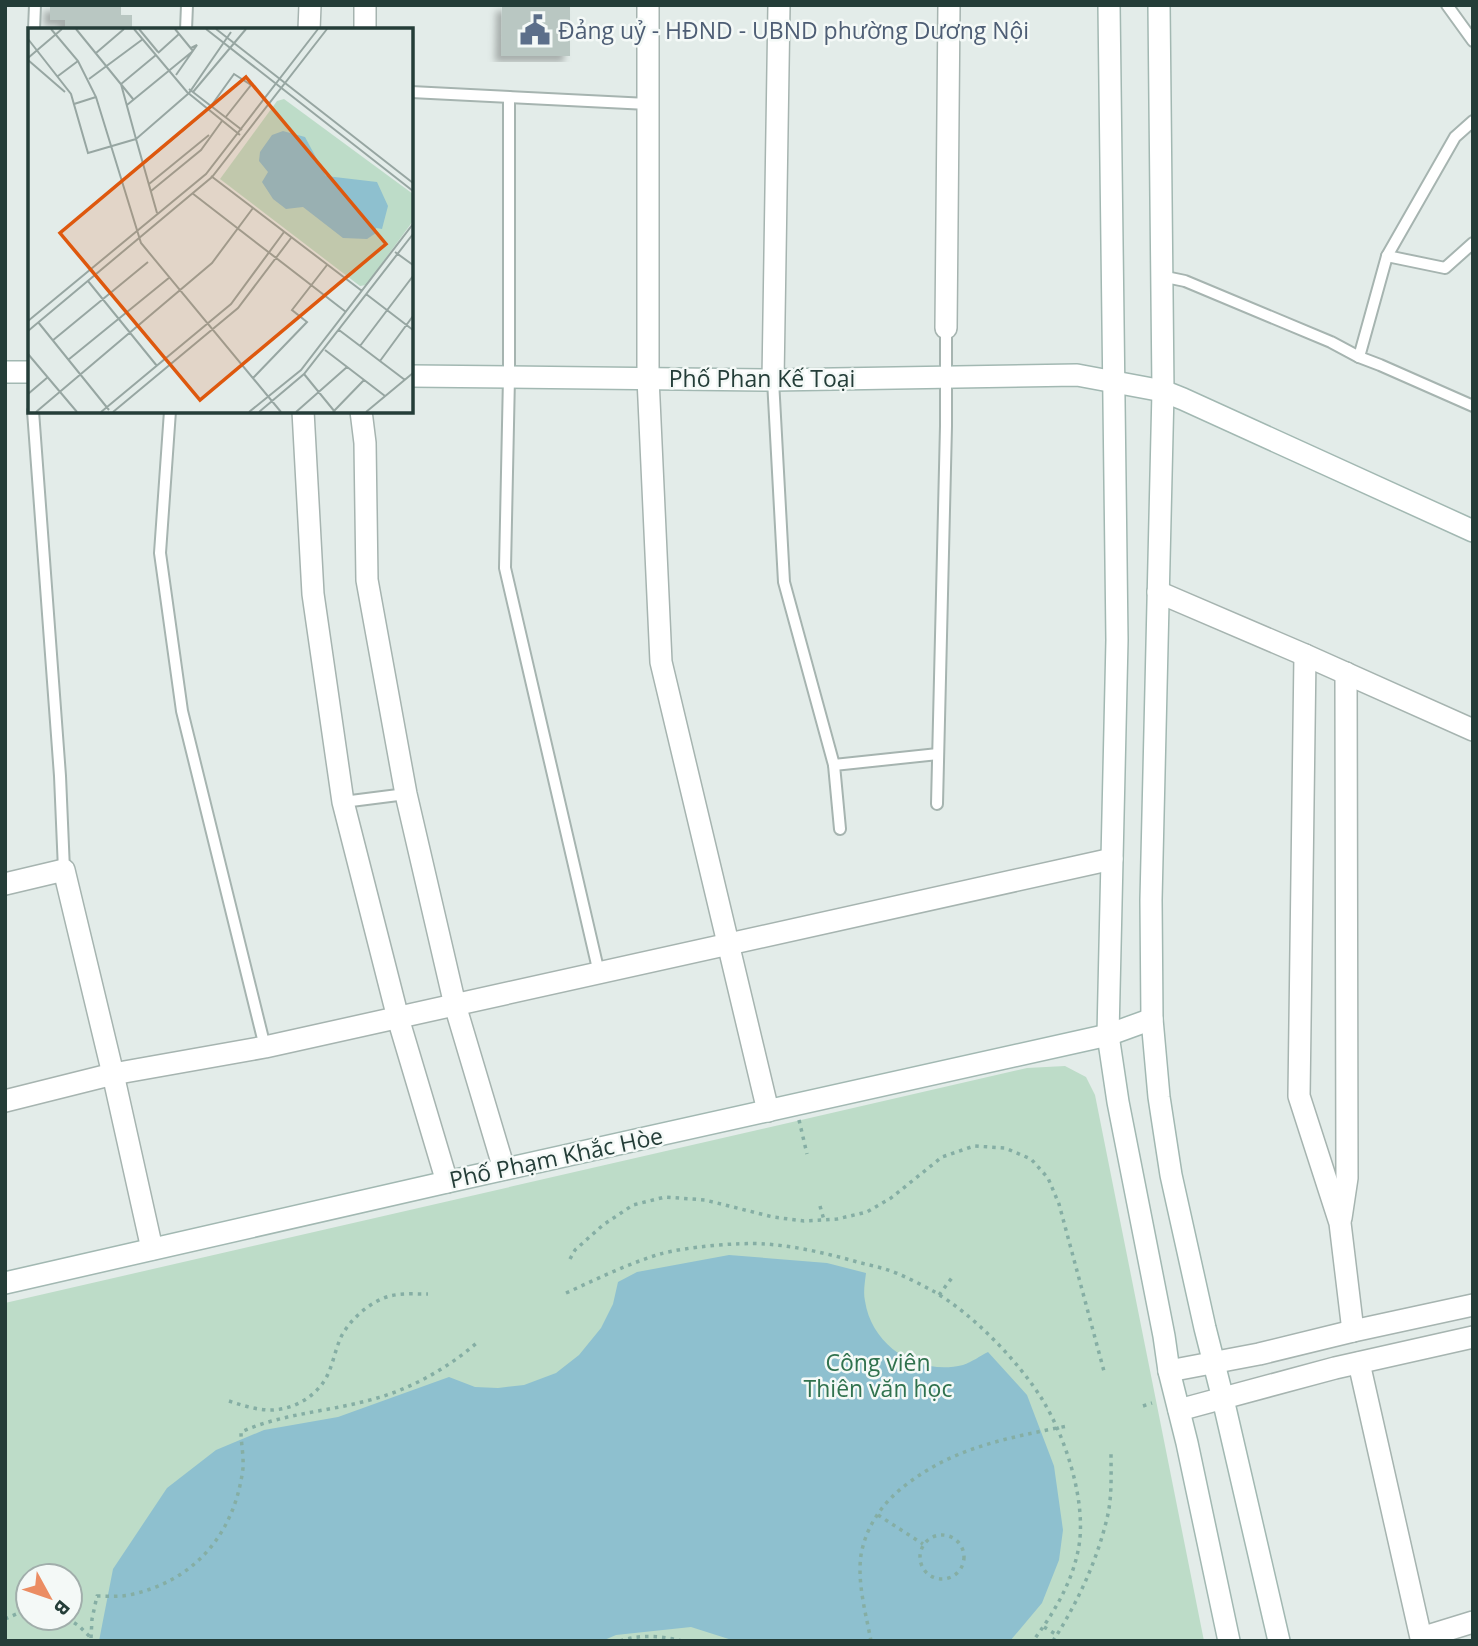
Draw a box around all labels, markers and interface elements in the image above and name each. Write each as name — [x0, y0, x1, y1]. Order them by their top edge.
public building icon: Đảng uỷ - HĐND - UBND phường Dương Nội — [518, 13, 552, 47]
place label: Đảng uỷ - HĐND - UBND phường Dương Nội — [558, 14, 1029, 46]
inset map — [28, 28, 413, 413]
street label: Phố Phan Kế Toại — [669, 362, 855, 394]
street label: Phố Phạm Khắc Hòe — [446, 1119, 666, 1195]
park label: Công viên Thiên văn học — [804, 1346, 952, 1404]
north arrow — [14, 1562, 84, 1632]
text: B — [48, 1595, 76, 1621]

